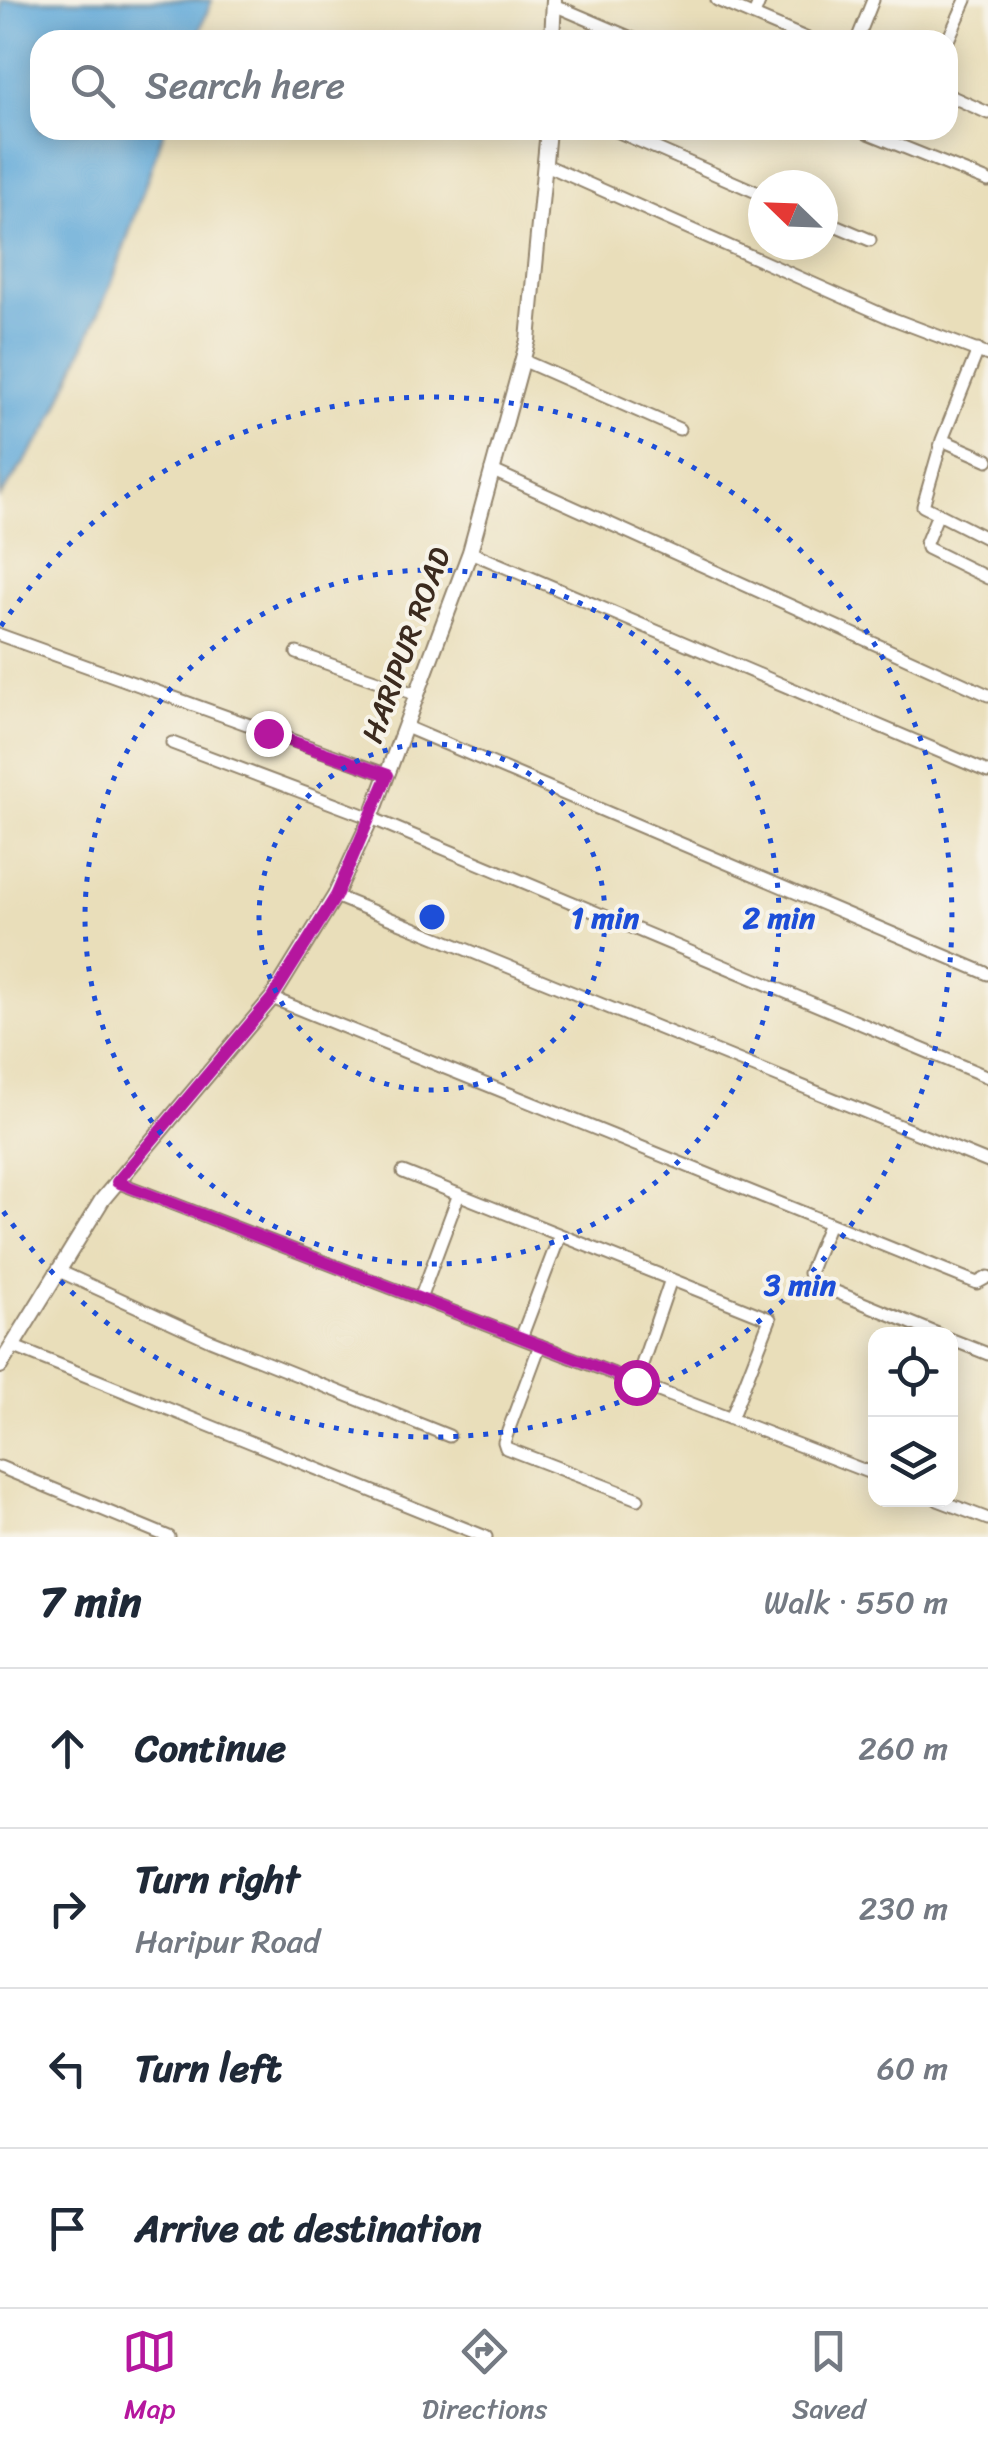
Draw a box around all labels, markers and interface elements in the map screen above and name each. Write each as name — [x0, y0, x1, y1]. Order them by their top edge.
search box — [30, 30, 958, 140]
text: Search here — [145, 52, 345, 119]
icon: search — [65, 58, 120, 113]
north arrow — [748, 170, 838, 260]
street label: HARIPUR ROAD — [345, 539, 467, 751]
route end — [246, 711, 292, 757]
text: 1 min — [571, 891, 640, 945]
text: 2 min — [743, 891, 816, 945]
centre of rings — [414, 899, 450, 935]
text: 3 min — [763, 1258, 837, 1312]
map controls — [868, 1327, 958, 1507]
button: locate — [868, 1327, 958, 1417]
route start — [614, 1360, 660, 1406]
button: layers — [868, 1417, 958, 1507]
text: 7 min — [40, 1565, 141, 1639]
text: Walk · 550 m — [764, 1574, 948, 1631]
text: Continue — [135, 1715, 286, 1782]
text: 260 m — [858, 1720, 948, 1777]
icon: ahead — [40, 1721, 95, 1776]
text: Turn right — [135, 1846, 300, 1913]
text: 230 m — [859, 1880, 948, 1937]
icon: right — [40, 1881, 95, 1936]
text: Haripur Road — [135, 1913, 320, 1970]
text: Turn left — [135, 2035, 281, 2102]
text: 60 m — [877, 2040, 948, 2097]
icon: left — [40, 2041, 95, 2096]
text: Arrive at destination — [135, 2195, 482, 2262]
icon: arrive — [40, 2201, 95, 2256]
tab: Map — [122, 2324, 177, 2433]
tab: Directions — [422, 2324, 547, 2433]
tab: Saved — [792, 2324, 866, 2433]

